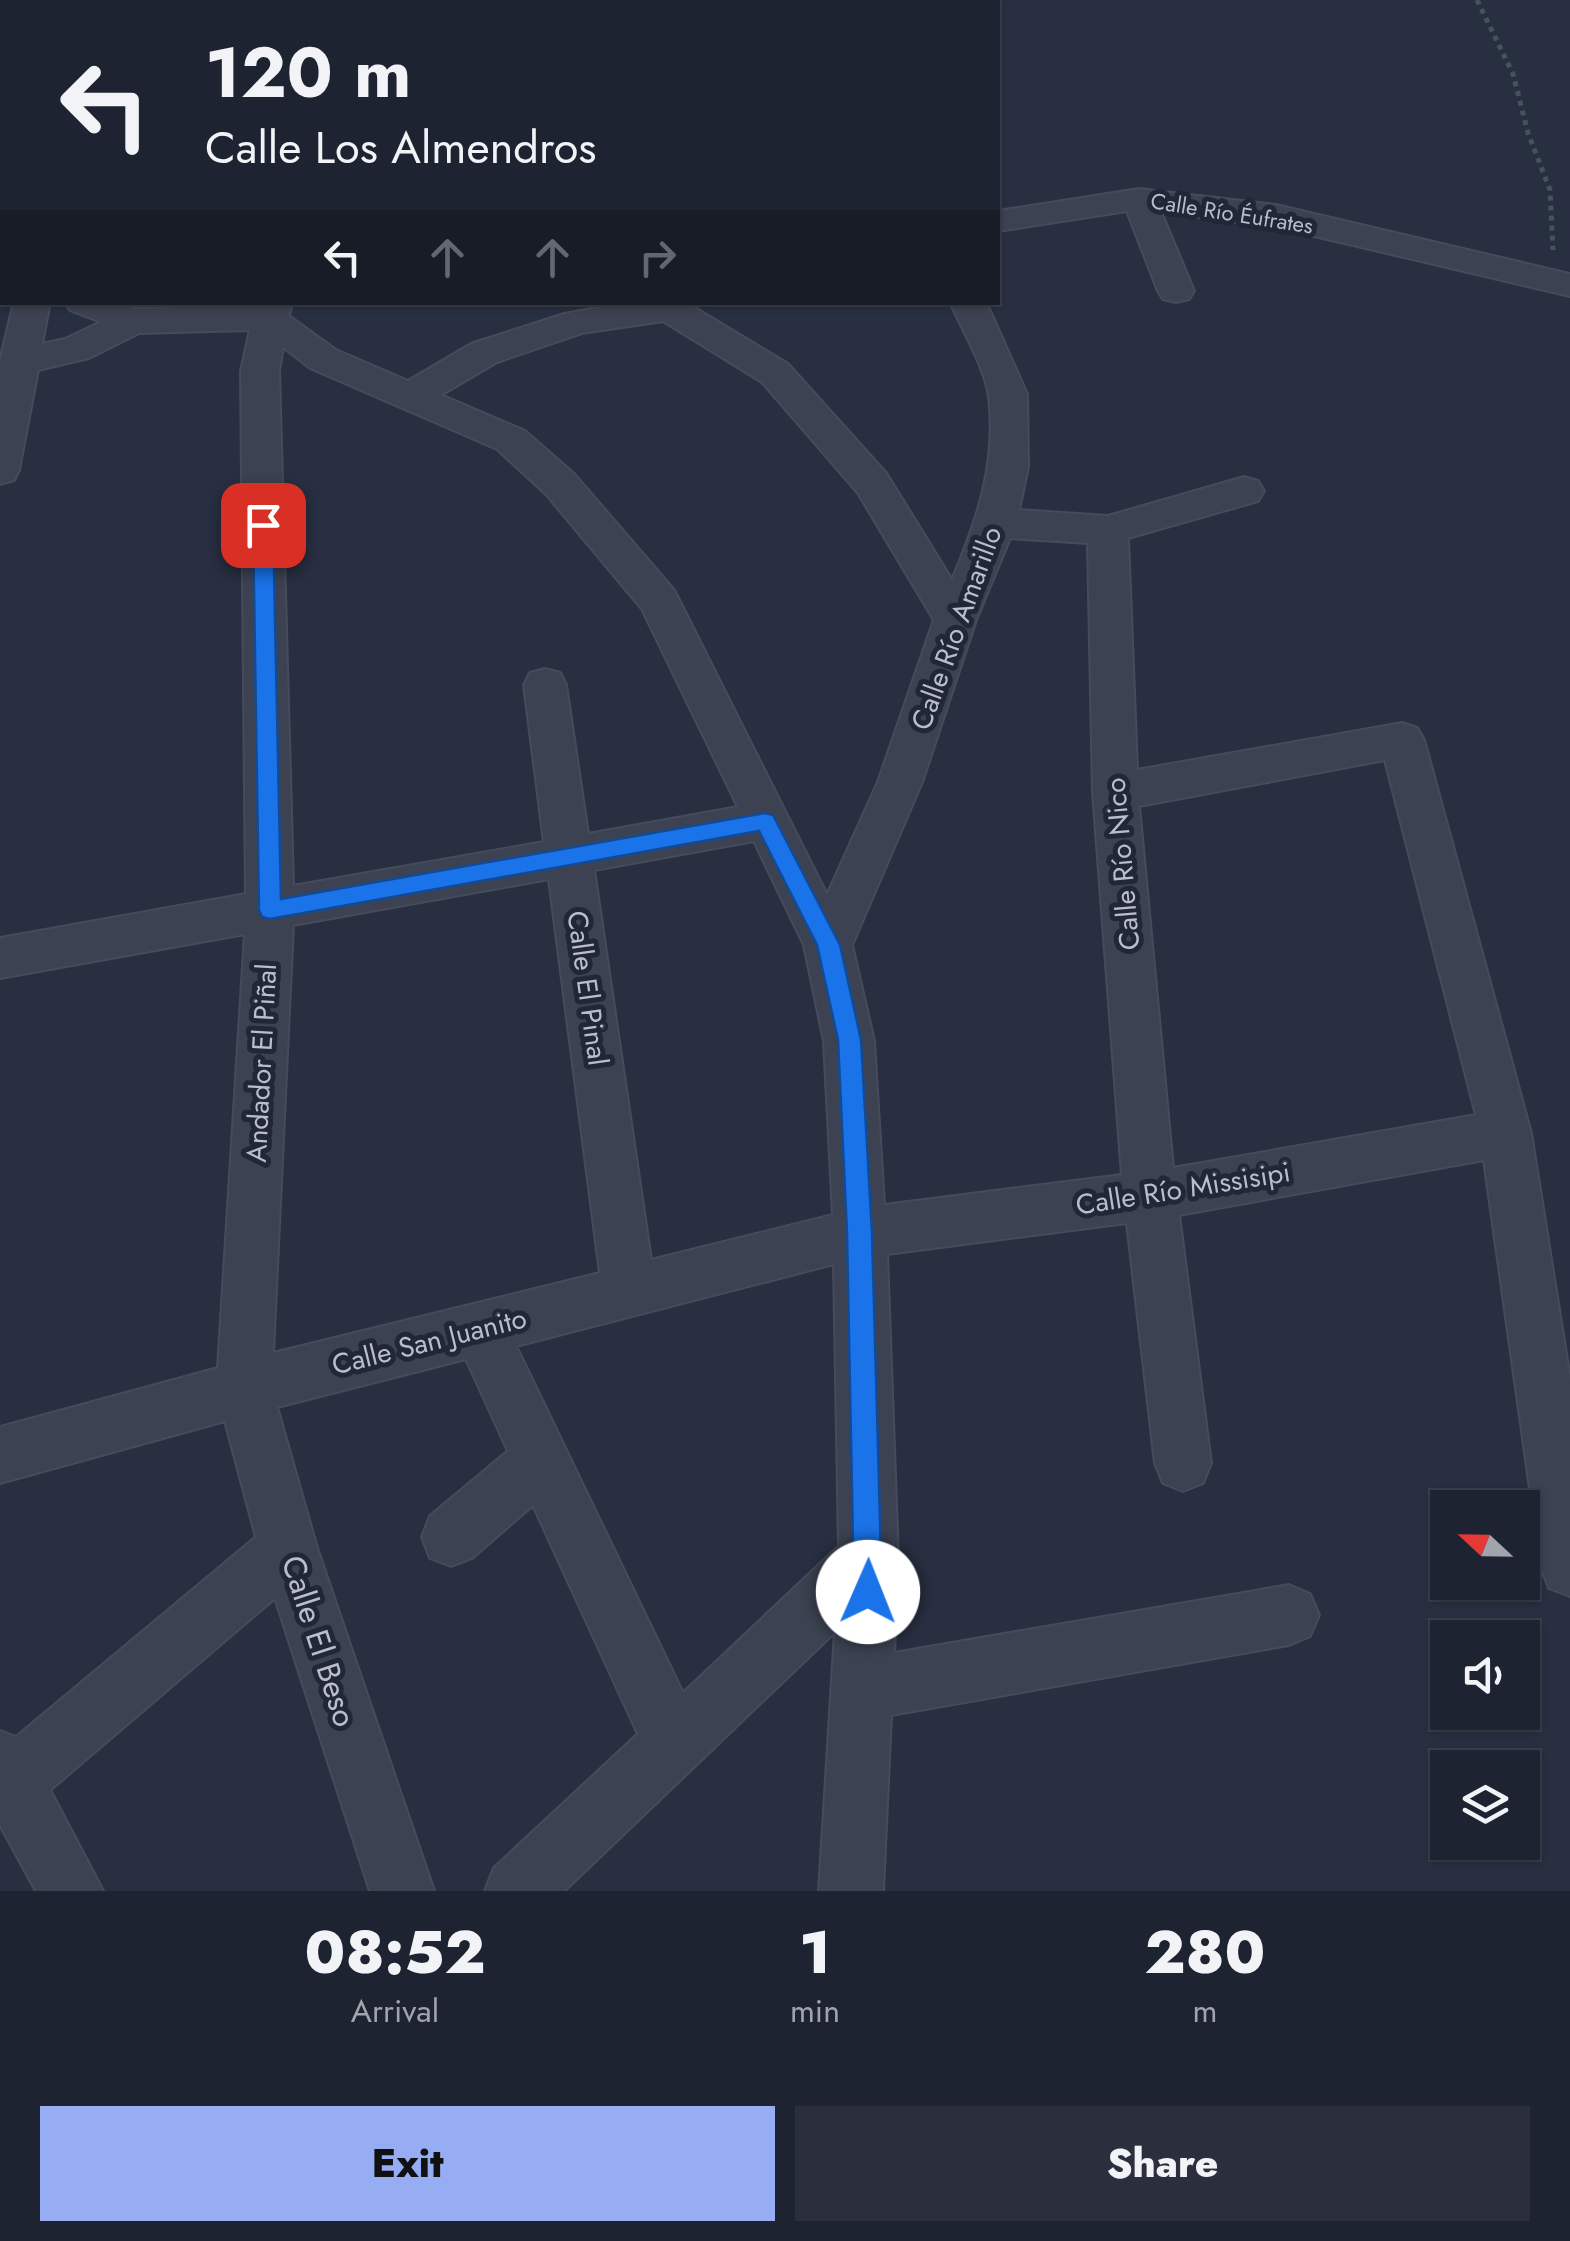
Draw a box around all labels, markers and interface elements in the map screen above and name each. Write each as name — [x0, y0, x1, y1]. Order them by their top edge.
text: 120 m — [205, 22, 411, 123]
icon: left — [40, 40, 170, 170]
text: Calle Los Almendros — [205, 115, 596, 180]
street label: Calle Río Éufrates — [1149, 184, 1316, 242]
icon: left — [315, 230, 370, 285]
icon: ahead — [420, 230, 475, 285]
icon: ahead — [525, 230, 580, 285]
icon: right — [630, 230, 685, 285]
pin — [221, 483, 306, 568]
icon: arrive — [236, 498, 291, 553]
street label: Calle Río Amarillo — [901, 521, 1012, 736]
street label: Calle Río Nico — [1095, 776, 1150, 952]
street label: Calle El Pinal — [556, 908, 619, 1068]
street label: Andador El Piñal — [236, 962, 287, 1164]
street label: Calle Río Missisipi — [1073, 1151, 1293, 1226]
street label: Calle San Juanito — [328, 1298, 531, 1385]
north arrow — [1430, 1490, 1540, 1600]
map controls — [1430, 1490, 1540, 1860]
position arrow — [816, 1540, 920, 1644]
street label: Calle El Beso — [270, 1550, 368, 1732]
button: sound — [1430, 1620, 1540, 1730]
button: layers — [1430, 1750, 1540, 1860]
text: 08:52 — [305, 1909, 485, 1996]
text: 1 — [799, 1909, 831, 1996]
text: 280 — [1145, 1909, 1265, 1996]
text: Arrival — [351, 1988, 439, 2034]
text: min — [790, 1988, 840, 2034]
text: m — [1193, 1988, 1217, 2034]
button: Exit — [40, 2106, 775, 2221]
button: Share — [795, 2106, 1530, 2221]

